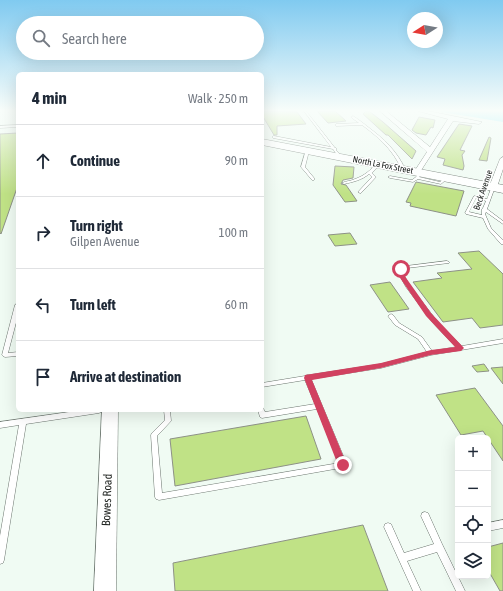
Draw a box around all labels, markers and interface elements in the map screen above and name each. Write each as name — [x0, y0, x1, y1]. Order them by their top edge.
north arrow — [407, 12, 443, 48]
search box — [16, 16, 264, 60]
icon: search — [30, 27, 52, 49]
text: Search here — [62, 30, 127, 47]
text: 4 min — [32, 88, 67, 108]
text: Walk · 250 m — [188, 91, 248, 106]
icon: ahead — [32, 150, 54, 172]
text: Continue — [70, 152, 120, 169]
text: 90 m — [225, 153, 248, 168]
street label: North La Fox Street — [352, 154, 414, 176]
street label: Beck Avenue — [471, 169, 495, 211]
text: Turn right — [70, 217, 123, 234]
icon: right — [32, 222, 54, 244]
text: 100 m — [219, 225, 248, 240]
text: Gilpen Avenue — [70, 234, 139, 249]
route start — [392, 260, 410, 278]
icon: left — [32, 294, 54, 316]
text: Turn left — [70, 296, 116, 313]
text: 60 m — [225, 297, 248, 312]
icon: arrive — [32, 366, 54, 388]
text: Arrive at destination — [70, 368, 181, 385]
map controls — [455, 435, 491, 579]
button: + — [455, 435, 491, 471]
route end — [334, 456, 352, 474]
button: − — [455, 471, 491, 507]
street label: Bowes Road — [99, 474, 115, 526]
button: locate — [455, 507, 491, 543]
button: layers — [455, 543, 491, 579]

